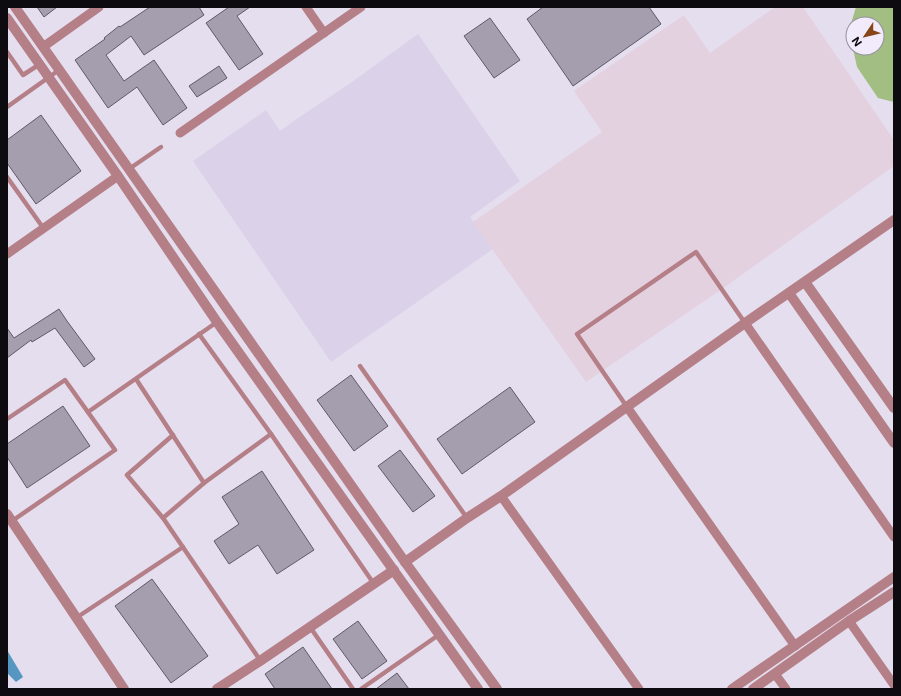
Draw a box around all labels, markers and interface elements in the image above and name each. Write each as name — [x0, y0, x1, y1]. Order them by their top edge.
north arrow — [845, 16, 885, 56]
text: N — [849, 34, 865, 49]

